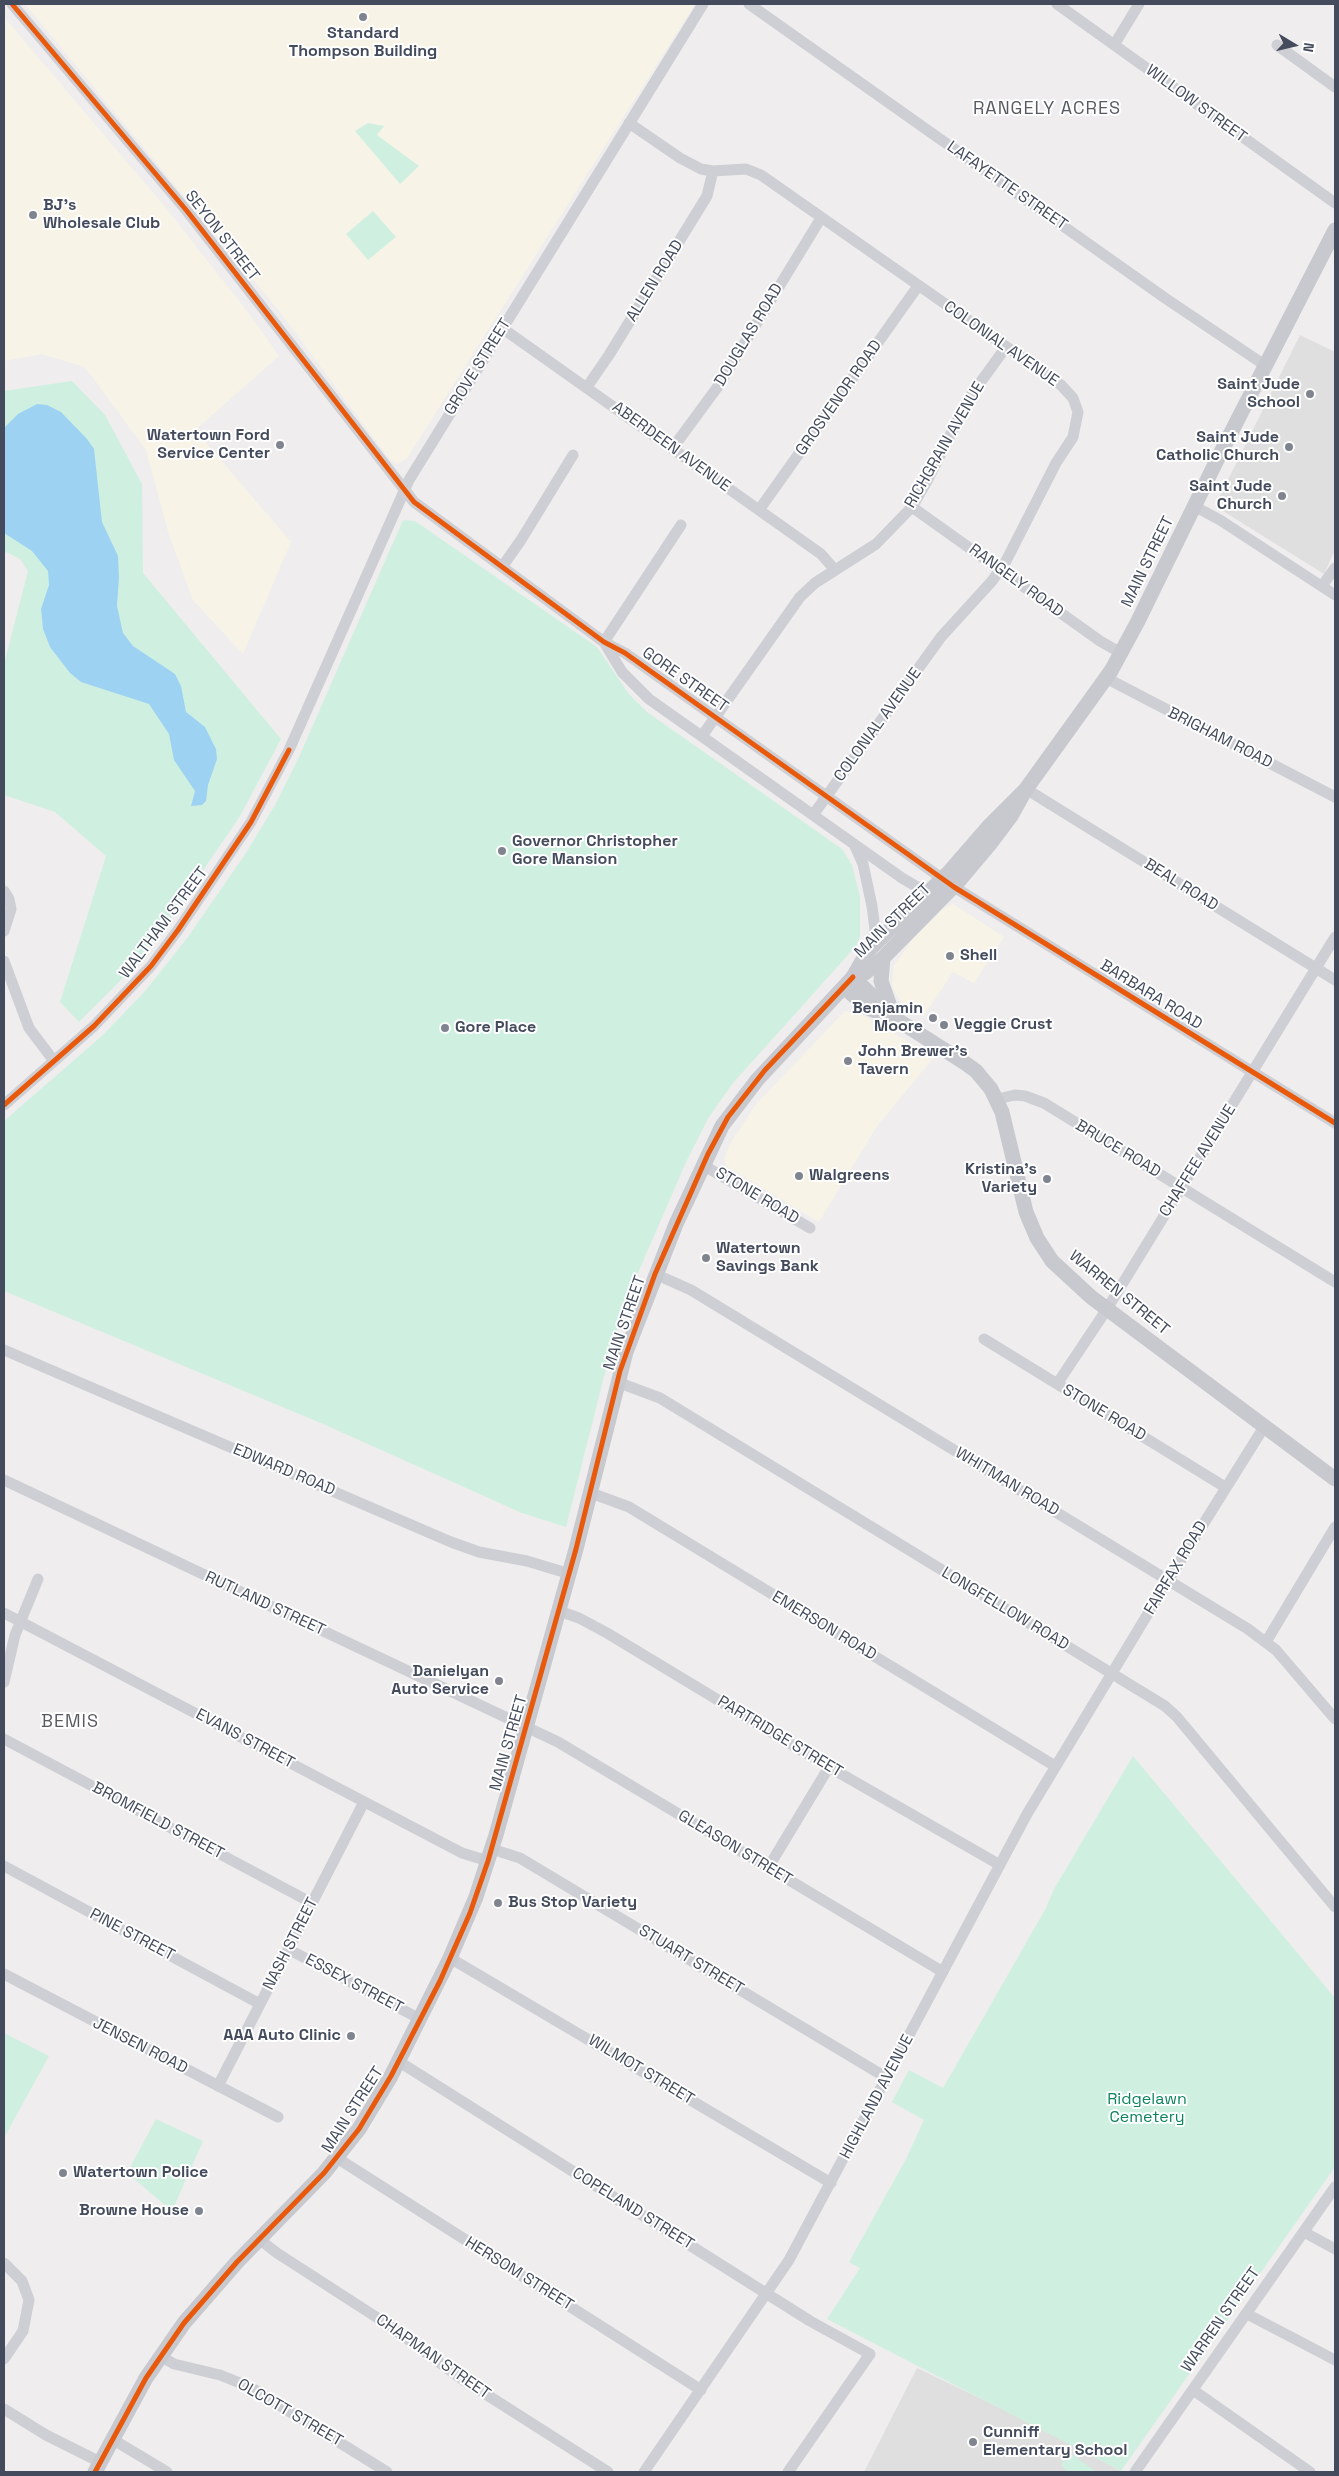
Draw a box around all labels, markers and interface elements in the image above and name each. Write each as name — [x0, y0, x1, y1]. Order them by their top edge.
marker: Standard Thompson Building — [357, 11, 369, 23]
north arrow — [1269, 20, 1319, 70]
place label: Standard Thompson Building — [289, 24, 437, 62]
text: N — [1299, 41, 1318, 53]
street label: WILLOW STREET — [1142, 61, 1250, 147]
district label: RANGELY ACRES — [971, 98, 1123, 120]
street label: LAFAYETTE STREET — [943, 137, 1071, 235]
street label: SEYON STREET — [181, 187, 263, 285]
place label: BJ's Wholesale Club — [43, 196, 160, 234]
marker: BJ's Wholesale Club — [27, 209, 39, 221]
street label: ALLEN ROAD — [622, 237, 688, 325]
street label: DOUGLAS ROAD — [711, 280, 787, 390]
street label: COLONIAL AVENUE — [940, 297, 1062, 391]
street label: GROVE STREET — [441, 315, 515, 419]
street label: GROSVENOR ROAD — [792, 336, 886, 460]
place label: Saint Jude School — [1217, 375, 1300, 413]
street label: RICHGRAIN AVENUE — [901, 378, 989, 512]
marker: Saint Jude School — [1304, 388, 1316, 400]
street label: ABERDEEN AVENUE — [608, 398, 734, 496]
place label: Watertown Ford Service Center — [147, 426, 270, 464]
place label: Saint Jude Catholic Church — [1156, 428, 1279, 466]
marker: Watertown Ford Service Center — [274, 439, 286, 451]
marker: Saint Jude Catholic Church — [1283, 441, 1295, 453]
place label: Saint Jude Church — [1189, 477, 1272, 515]
marker: Saint Jude Church — [1276, 490, 1288, 502]
street label: MAIN STREET — [1118, 513, 1178, 611]
street label: RANGELY ROAD — [965, 540, 1067, 622]
street label: GORE STREET — [638, 643, 732, 717]
street label: COLONIAL AVENUE — [830, 664, 926, 786]
street label: BRIGHAM ROAD — [1164, 703, 1276, 773]
place label: Governor Christopher Gore Mansion — [512, 832, 678, 870]
marker: Governor Christopher Gore Mansion — [496, 845, 508, 857]
street label: BEAL ROAD — [1140, 855, 1222, 915]
street label: WALTHAM STREET — [116, 863, 212, 983]
street label: MAIN STREET — [851, 880, 935, 962]
place label: Shell — [960, 946, 997, 966]
marker: Shell — [944, 950, 956, 962]
street label: BARBARA ROAD — [1096, 956, 1206, 1034]
place label: Benjamin Moore — [852, 999, 923, 1037]
marker: Benjamin Moore — [927, 1012, 939, 1024]
place label: Veggie Crust — [954, 1015, 1053, 1035]
place label: Gore Place — [455, 1018, 536, 1038]
marker: Veggie Crust — [938, 1019, 950, 1031]
marker: Gore Place — [439, 1022, 451, 1034]
place label: John Brewer's Tavern — [858, 1042, 968, 1080]
marker: John Brewer's Tavern — [842, 1055, 854, 1067]
street label: CHAFFEE AVENUE — [1156, 1101, 1240, 1221]
street label: BRUCE ROAD — [1072, 1116, 1164, 1182]
place label: Kristina's Variety — [965, 1160, 1037, 1198]
street label: STONE ROAD — [712, 1164, 802, 1228]
place label: Walgreens — [809, 1166, 890, 1186]
marker: Walgreens — [793, 1170, 805, 1182]
marker: Kristina's Variety — [1041, 1173, 1053, 1185]
place label: Watertown Savings Bank — [716, 1239, 819, 1277]
street label: WARREN STREET — [1065, 1247, 1173, 1339]
marker: Watertown Savings Bank — [700, 1252, 712, 1264]
street label: MAIN STREET — [600, 1273, 650, 1373]
street label: STONE ROAD — [1059, 1381, 1149, 1445]
street label: EDWARD ROAD — [230, 1440, 338, 1500]
street label: WHITMAN ROAD — [952, 1443, 1062, 1521]
street label: FAIRFAX ROAD — [1141, 1518, 1211, 1618]
street label: LONGFELLOW ROAD — [938, 1563, 1072, 1655]
street label: RUTLAND STREET — [202, 1568, 328, 1640]
street label: EMERSON ROAD — [768, 1587, 880, 1665]
place label: Danielyan Auto Service — [391, 1662, 489, 1700]
marker: Danielyan Auto Service — [493, 1675, 505, 1687]
street label: PARTRIDGE STREET — [714, 1692, 846, 1782]
street label: MAIN STREET — [486, 1693, 532, 1793]
street label: EVANS STREET — [192, 1705, 298, 1773]
district label: BEMIS — [40, 1711, 100, 1733]
street label: BROMFIELD STREET — [89, 1778, 227, 1864]
street label: GLEASON STREET — [674, 1806, 796, 1890]
place label: Bus Stop Variety — [508, 1893, 637, 1913]
street label: NASH STREET — [259, 1894, 323, 1994]
marker: Bus Stop Variety — [492, 1897, 504, 1909]
street label: PINE STREET — [86, 1905, 178, 1965]
street label: STUART STREET — [635, 1921, 747, 1999]
street label: ESSEX STREET — [302, 1950, 406, 2018]
street label: JENSEN ROAD — [89, 2014, 191, 2078]
place label: AAA Auto Clinic — [223, 2026, 341, 2046]
marker: AAA Auto Clinic — [345, 2030, 357, 2042]
street label: WILMOT STREET — [584, 2031, 698, 2109]
street label: HIGHLAND AVENUE — [836, 2032, 918, 2162]
street label: MAIN STREET — [318, 2063, 388, 2157]
park label: Ridgelawn Cemetery — [1107, 2090, 1187, 2128]
place label: Watertown Police — [73, 2163, 208, 2183]
street label: COPELAND STREET — [569, 2164, 697, 2254]
marker: Watertown Police — [57, 2167, 69, 2179]
place label: Browne House — [79, 2201, 189, 2221]
marker: Browne House — [193, 2205, 205, 2217]
street label: HERSOM STREET — [461, 2233, 577, 2315]
street label: WARREN STREET — [1178, 2264, 1264, 2376]
street label: CHAPMAN STREET — [372, 2310, 494, 2404]
street label: OLCOTT STREET — [234, 2375, 346, 2451]
place label: Cunniff Elementary School — [983, 2423, 1127, 2461]
marker: Cunniff Elementary School — [967, 2436, 979, 2448]

